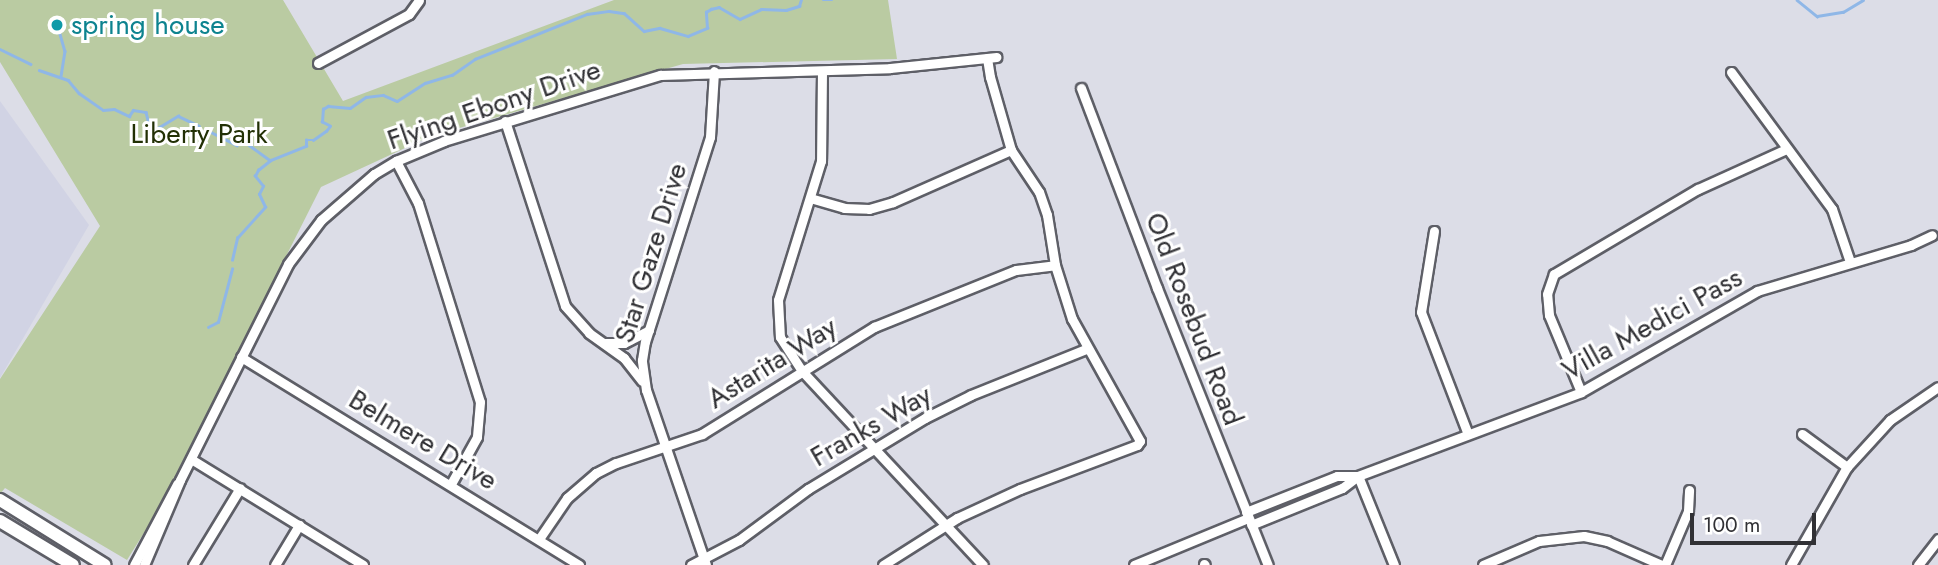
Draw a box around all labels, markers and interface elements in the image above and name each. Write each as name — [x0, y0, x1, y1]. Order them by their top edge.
place label: spring house — [71, 8, 225, 42]
marker: spring house — [49, 17, 65, 33]
street label: Flying Ebony Drive — [383, 53, 605, 157]
park label: Liberty Park — [130, 117, 268, 151]
street label: Star Gaze Drive — [608, 159, 694, 347]
street label: Old Rosebud Road — [1138, 208, 1250, 430]
street label: Villa Medici Pass — [1556, 261, 1748, 387]
street label: Astarita Way — [701, 310, 843, 416]
street label: Franks Way — [805, 378, 937, 474]
street label: Belmere Drive — [343, 383, 503, 497]
scale bar — [1693, 498, 1819, 542]
text: 100 m — [1703, 510, 1760, 540]

